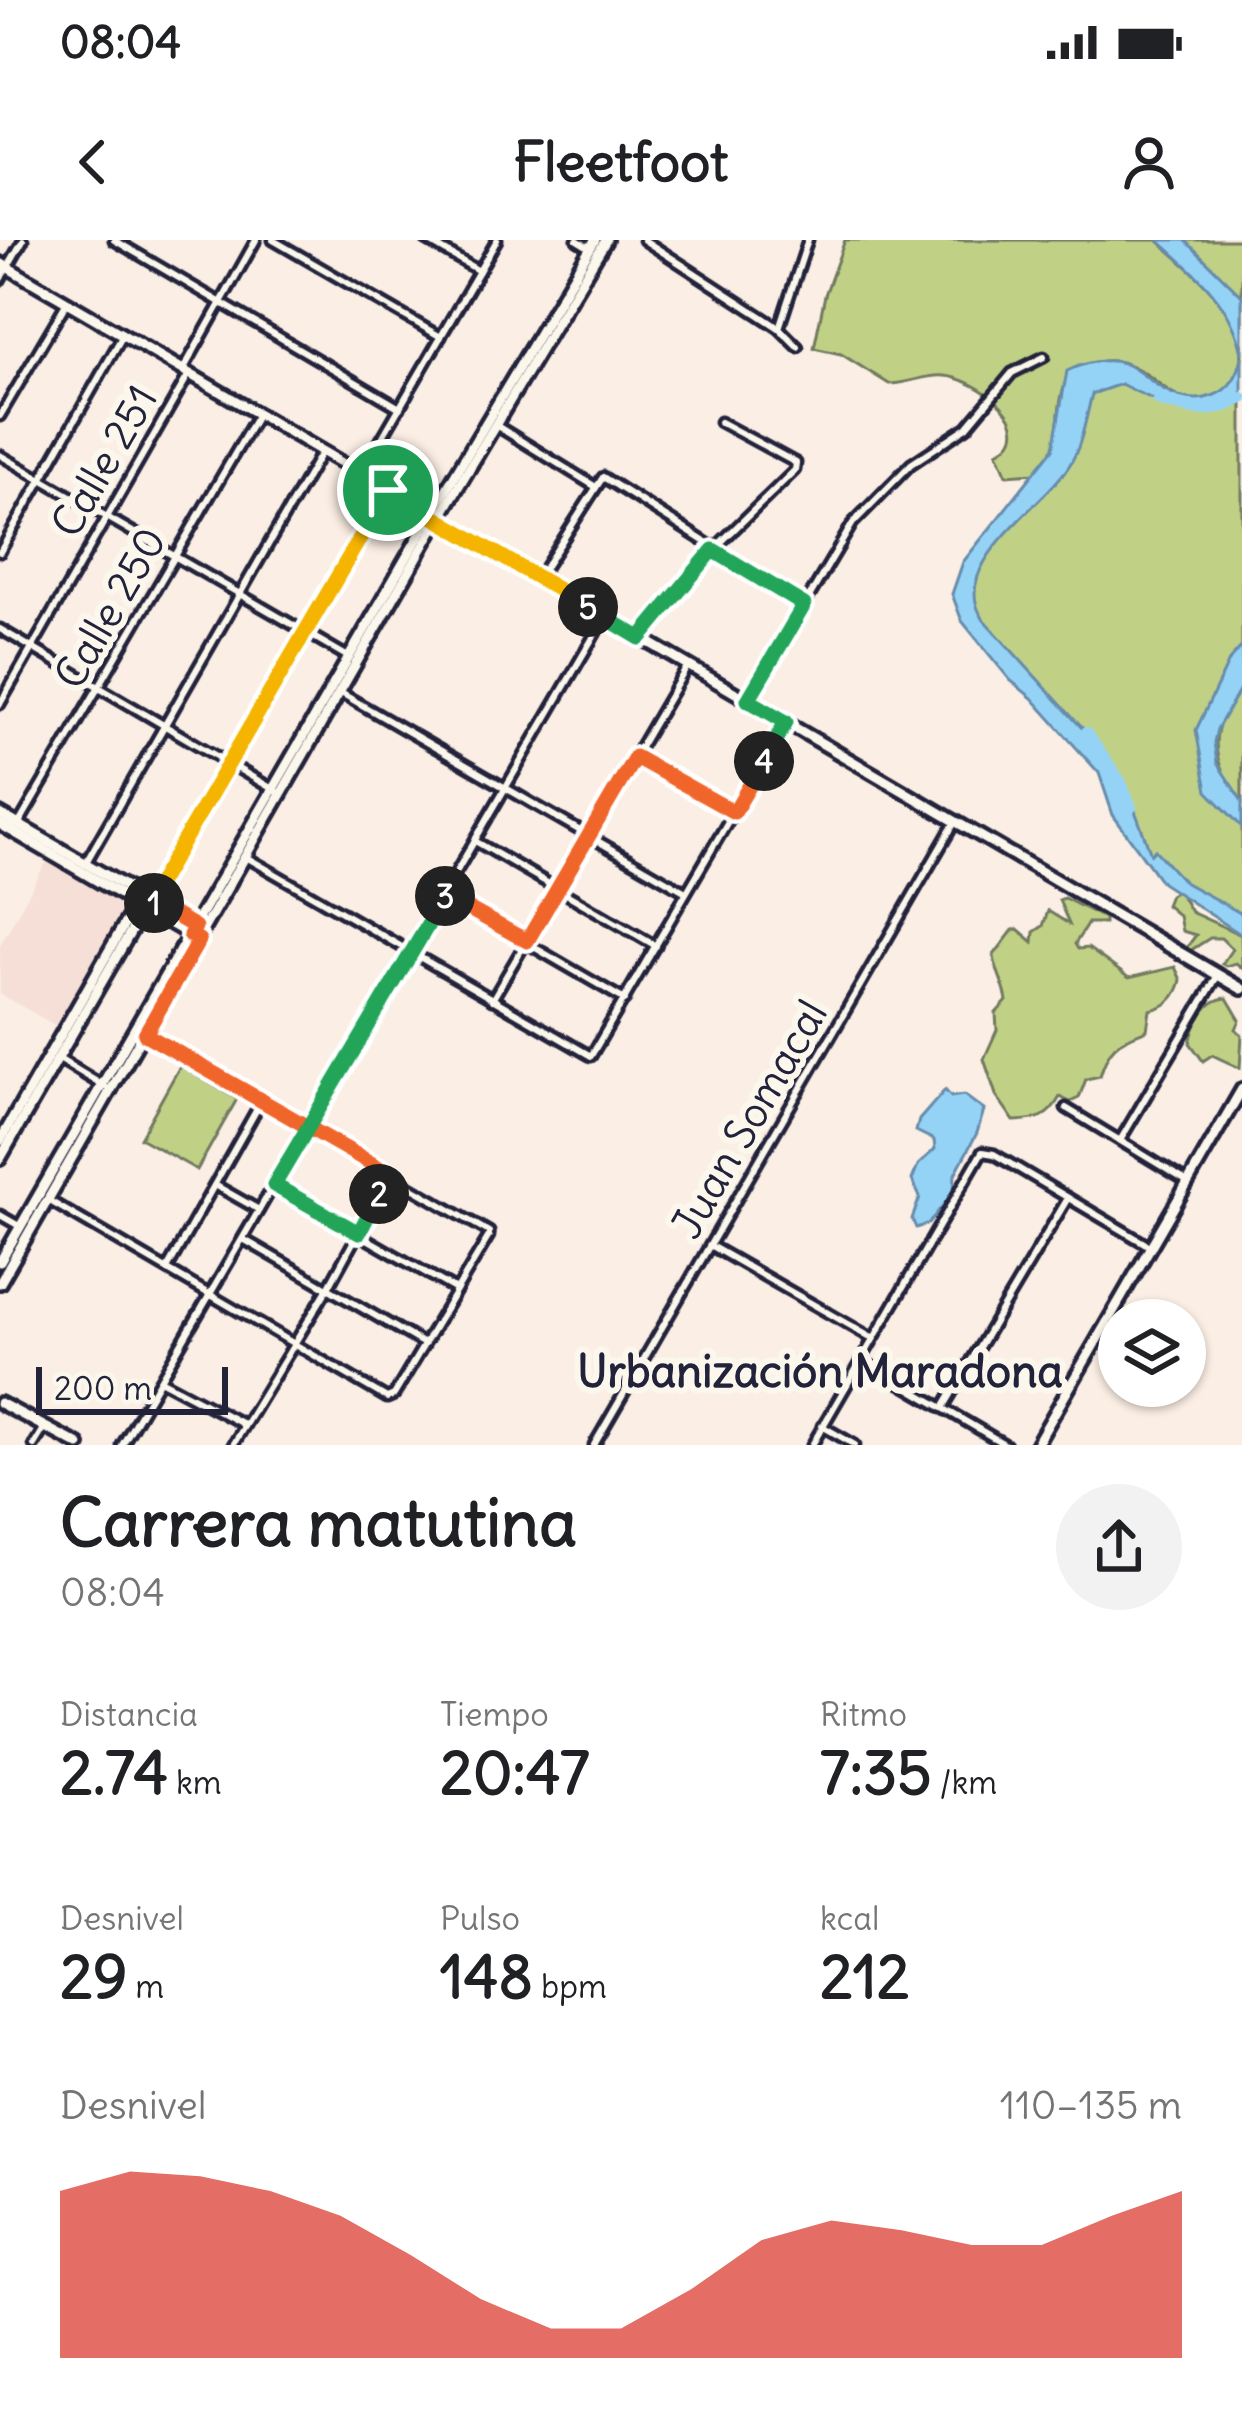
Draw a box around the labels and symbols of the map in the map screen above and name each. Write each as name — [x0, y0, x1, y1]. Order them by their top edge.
street label: Calle 251 — [40, 376, 168, 546]
pin — [337, 439, 439, 541]
street label: Calle 250 — [43, 518, 177, 698]
pin: 5 — [558, 577, 618, 637]
pin: 4 — [734, 731, 794, 791]
pin: 3 — [415, 866, 475, 926]
pin: 1 — [124, 873, 184, 933]
street label: Juan Somacal — [660, 991, 838, 1247]
pin: 2 — [349, 1164, 409, 1224]
district label: Urbanización Maradona — [577, 1343, 1063, 1399]
scale bar — [36, 1361, 228, 1414]

